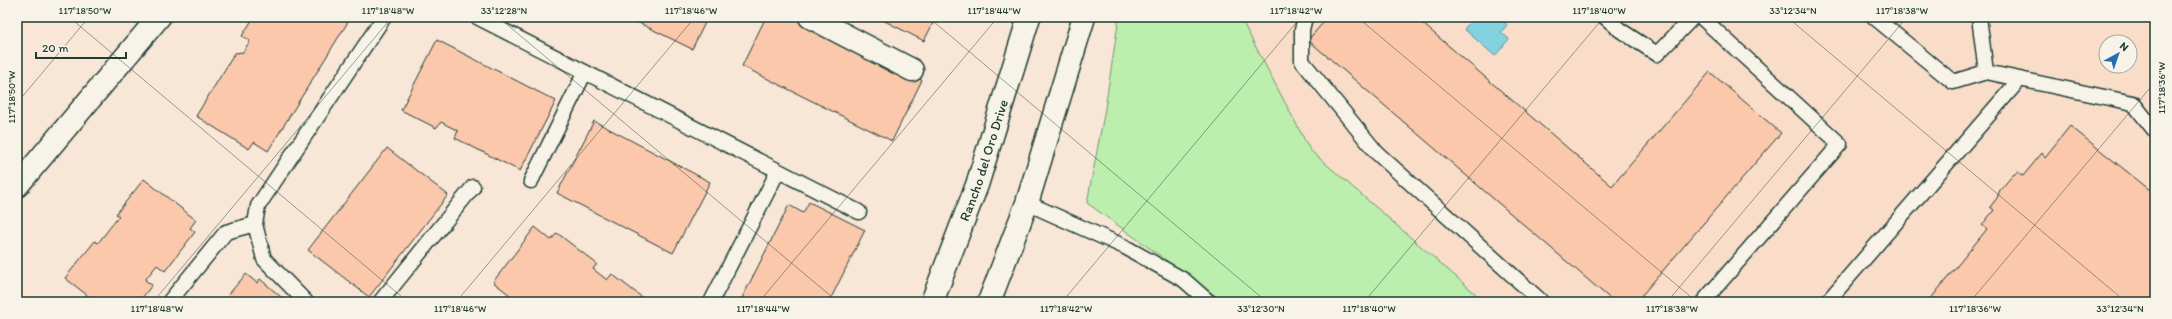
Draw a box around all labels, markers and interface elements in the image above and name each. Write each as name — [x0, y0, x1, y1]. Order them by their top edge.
text: 117°18'50"W — [59, 4, 112, 17]
text: 117°18'48"W — [362, 4, 415, 17]
text: 33°12'28"N — [481, 4, 528, 17]
text: 117°18'46"W — [665, 4, 718, 17]
text: 117°18'44"W — [967, 4, 1021, 17]
text: 117°18'42"W — [1270, 4, 1323, 17]
text: 117°18'40"W — [1572, 4, 1626, 17]
text: 33°12'34"N — [1769, 4, 1817, 17]
text: 117°18'38"W — [1876, 4, 1929, 17]
scale bar — [36, 34, 126, 60]
north arrow — [2098, 34, 2138, 74]
text: N — [2117, 39, 2131, 54]
text: 20 m — [42, 41, 69, 55]
text: 117°18'36"W — [2155, 62, 2168, 114]
text: 117°18'50"W — [5, 70, 18, 123]
street label: Rancho del Oro Drive — [955, 97, 1012, 223]
text: 117°18'48"W — [131, 302, 184, 315]
text: 117°18'46"W — [434, 302, 487, 315]
text: 117°18'44"W — [736, 302, 790, 315]
text: 117°18'42"W — [1040, 302, 1093, 315]
text: 33°12'30"N — [1237, 302, 1285, 315]
text: 117°18'40"W — [1342, 302, 1396, 315]
text: 117°18'38"W — [1646, 302, 1699, 315]
text: 117°18'36"W — [1949, 302, 2001, 315]
text: 33°12'34"N — [2096, 302, 2144, 315]

